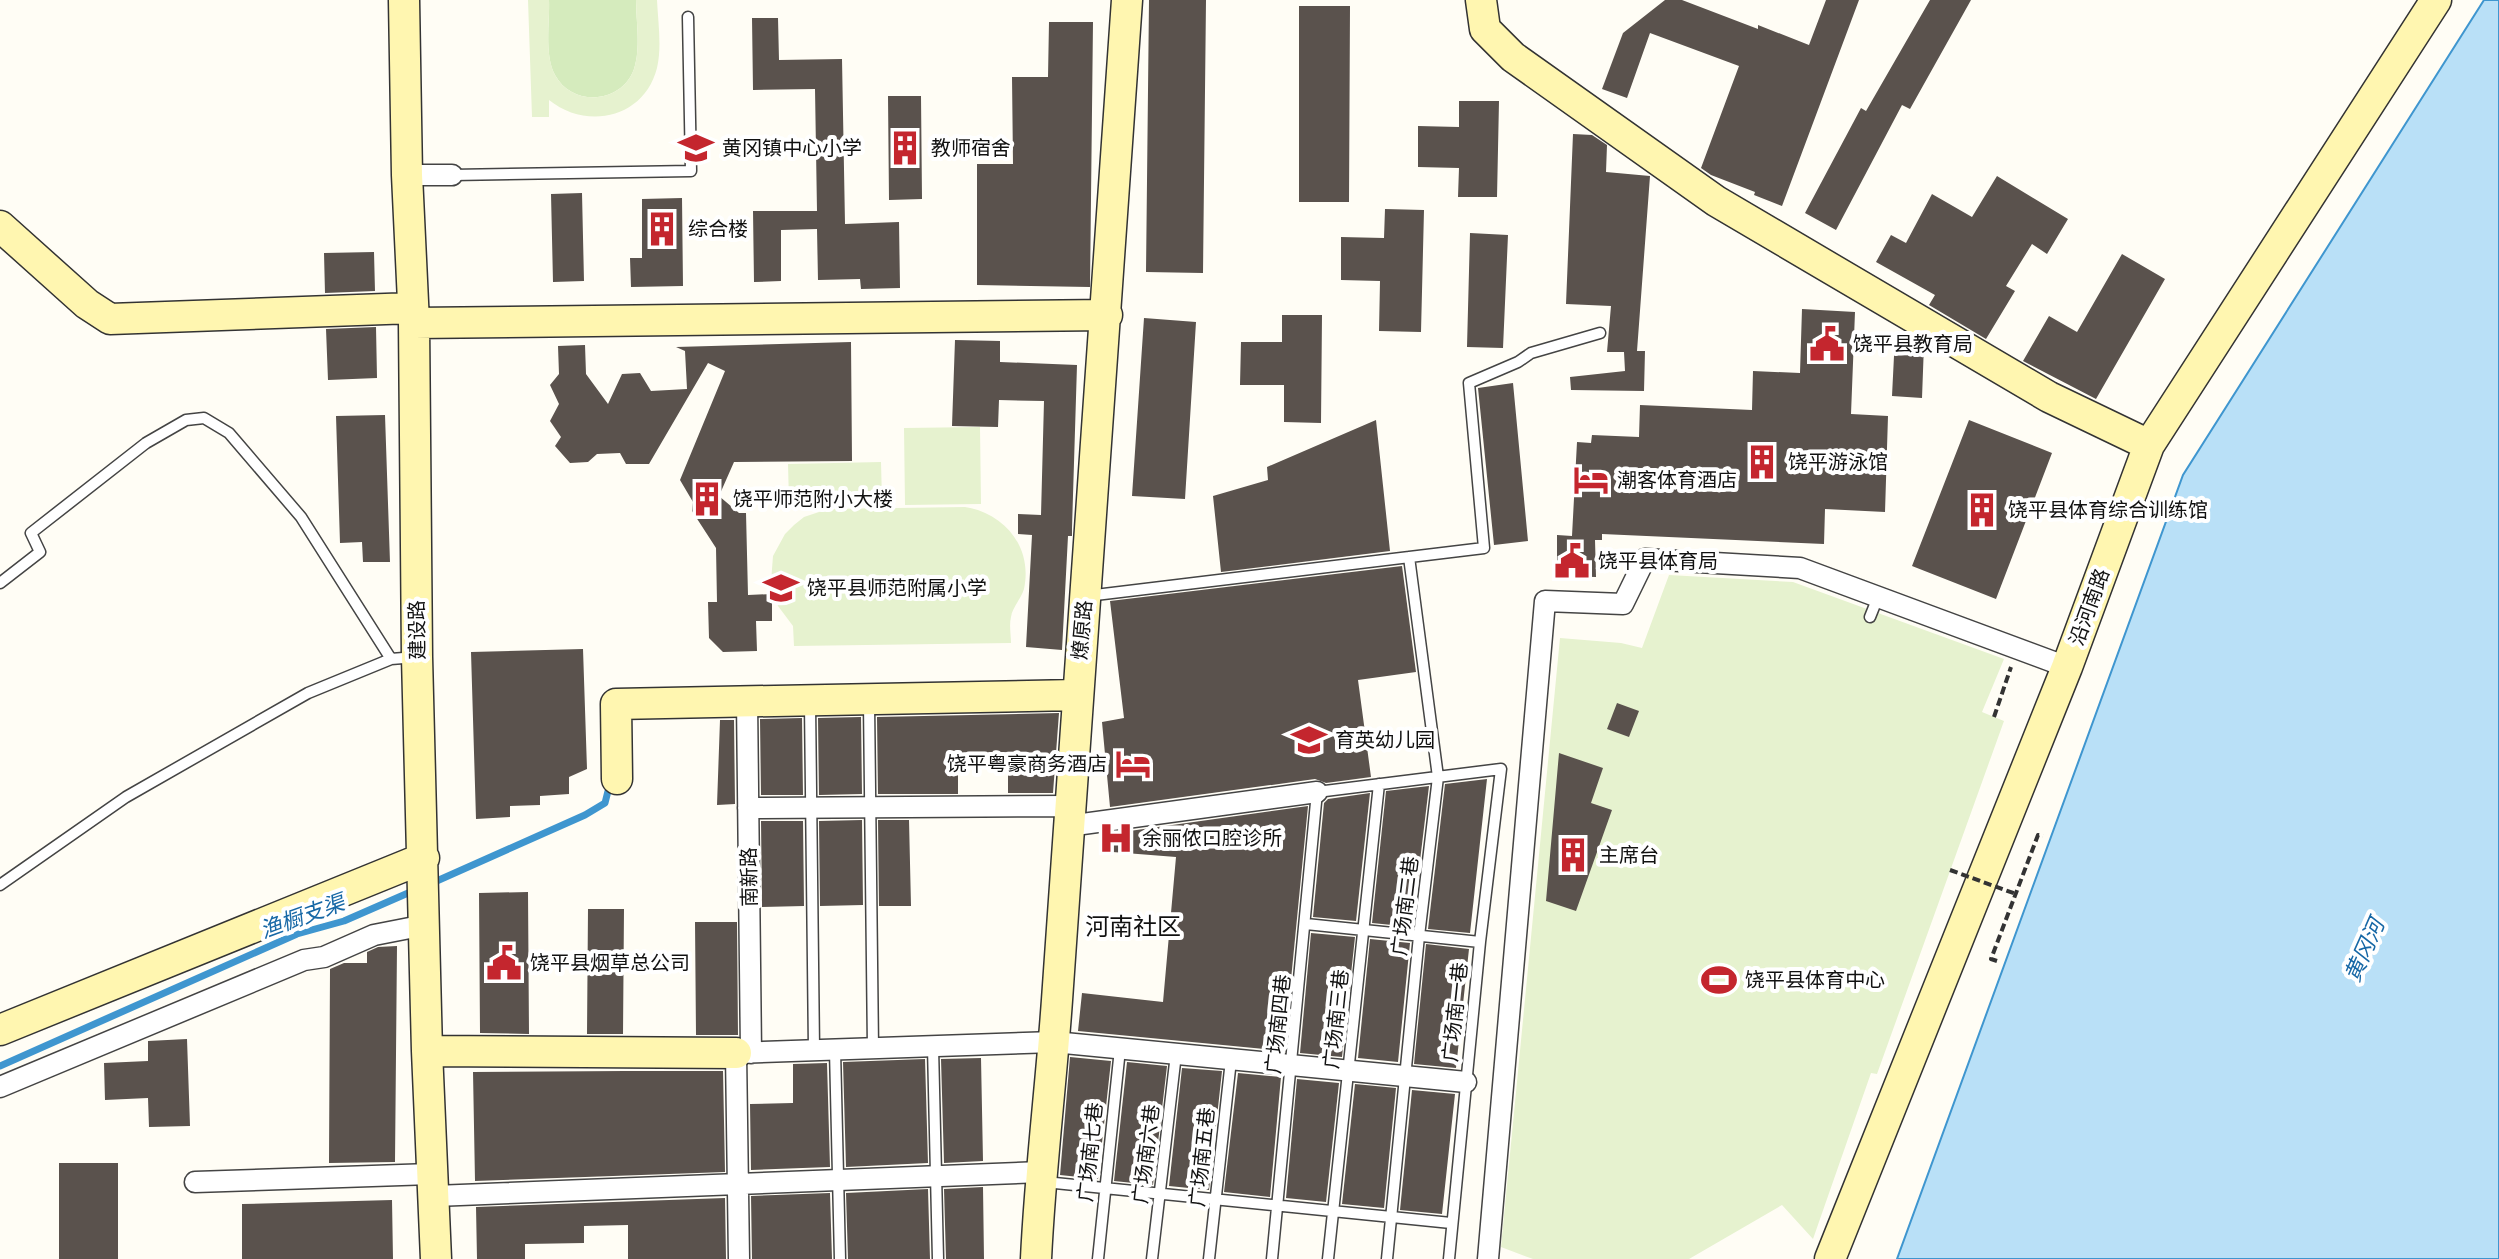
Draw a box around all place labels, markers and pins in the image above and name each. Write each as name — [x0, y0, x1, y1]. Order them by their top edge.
school or university icon: 黄冈镇中心小学 — [677, 129, 715, 167]
building icon: 教师宿舍 — [886, 129, 924, 167]
place label: 黄冈镇中心小学 — [722, 137, 862, 159]
place label: 教师宿舍 — [931, 137, 1011, 159]
building icon: 综合楼 — [643, 210, 681, 248]
place label: 综合楼 — [688, 218, 748, 240]
public building icon: 饶平县教育局 — [1808, 325, 1846, 363]
place label: 饶平县教育局 — [1853, 333, 1973, 355]
building icon: 饶平游泳馆 — [1743, 443, 1781, 481]
place label: 饶平游泳馆 — [1788, 451, 1888, 473]
hotel icon: 潮客体育酒店 — [1572, 461, 1610, 499]
place label: 潮客体育酒店 — [1617, 469, 1737, 491]
building icon: 饶平师范附小大楼 — [688, 480, 726, 518]
place label: 饶平师范附小大楼 — [733, 488, 893, 510]
building icon: 饶平县体育综合训练馆 — [1963, 491, 2001, 529]
place label: 饶平县体育综合训练馆 — [2008, 499, 2208, 521]
public building icon: 饶平县体育局 — [1553, 542, 1591, 580]
place label: 饶平县体育局 — [1598, 550, 1718, 572]
school or university icon: 饶平县师范附属小学 — [762, 569, 800, 607]
place label: 饶平县师范附属小学 — [807, 577, 987, 599]
school or university icon: 育英幼儿园 — [1290, 721, 1328, 759]
place label: 育英幼儿园 — [1335, 729, 1435, 751]
hotel icon: 饶平粤豪商务酒店 — [1114, 745, 1152, 783]
place label: 饶平粤豪商务酒店 — [947, 753, 1107, 775]
hospital icon: 余丽侬口腔诊所 — [1097, 819, 1135, 857]
place label: 余丽侬口腔诊所 — [1142, 827, 1282, 849]
building icon: 主席台 — [1554, 836, 1592, 874]
place label: 主席台 — [1599, 844, 1659, 866]
public building icon: 饶平县烟草总公司 — [485, 944, 523, 982]
place label: 饶平县烟草总公司 — [530, 952, 690, 974]
sports icon: 饶平县体育中心 — [1700, 961, 1738, 999]
place label: 饶平县体育中心 — [1745, 969, 1885, 991]

